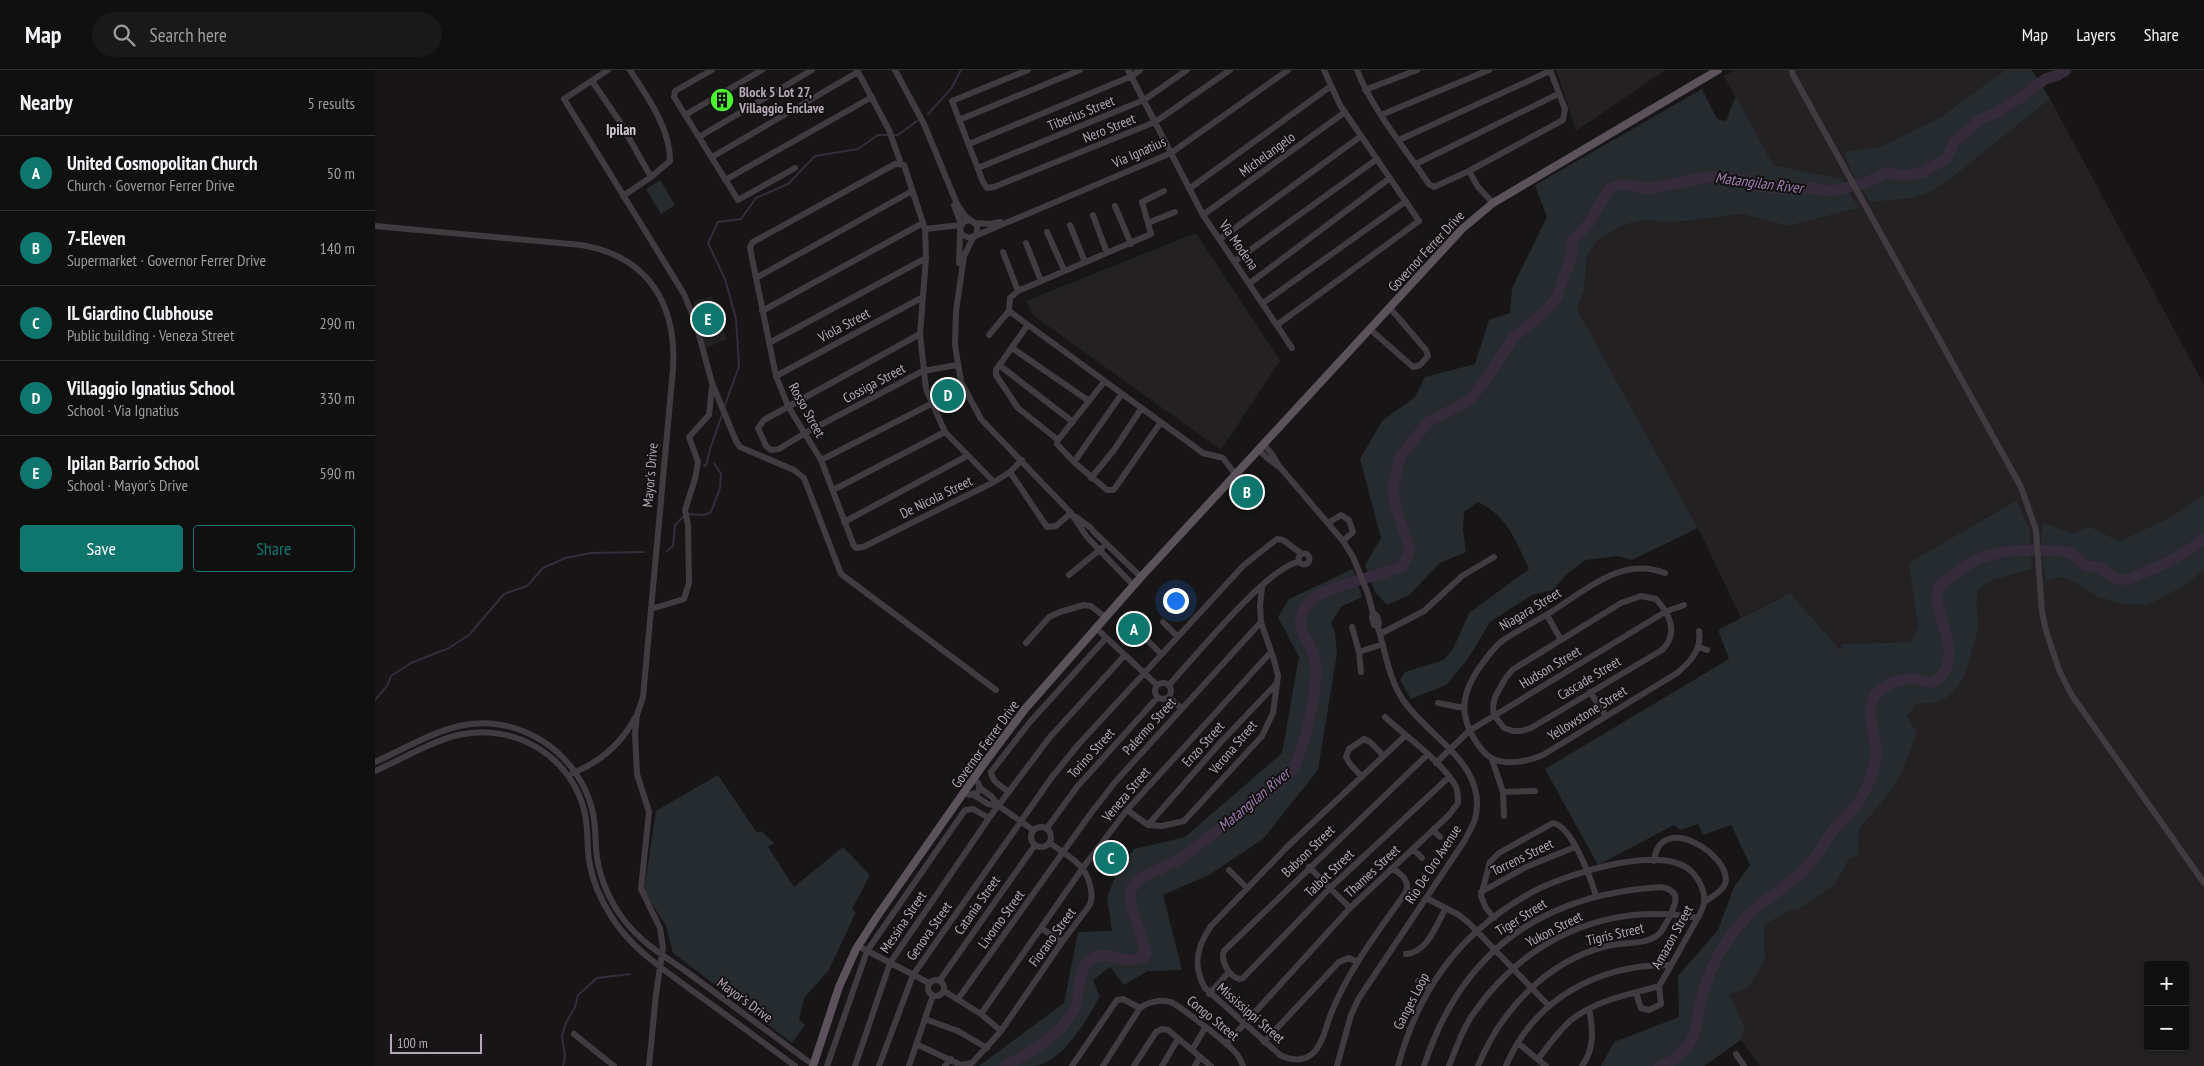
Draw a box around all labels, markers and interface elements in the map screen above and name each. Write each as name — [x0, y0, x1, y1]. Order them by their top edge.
search box — [92, 12, 442, 57]
text: Map — [25, 19, 62, 50]
icon: search — [110, 21, 138, 49]
text: Search here — [150, 23, 227, 47]
text: Map — [2022, 23, 2048, 46]
text: Layers — [2076, 23, 2116, 46]
text: Share — [2144, 23, 2179, 46]
place label: Block 5 Lot 27, Villaggio Enclave — [738, 83, 824, 117]
building icon: Block 5 Lot 27, Villaggio Enclave — [709, 87, 735, 113]
text: Nearby — [20, 89, 73, 116]
street label: Tiberius Street — [1045, 91, 1117, 135]
text: 5 results — [308, 93, 355, 113]
street label: Nero Street — [1080, 109, 1138, 147]
district label: Ipilan — [606, 120, 636, 139]
street label: Michelangelo — [1235, 128, 1299, 180]
street label: Via Ignatius — [1108, 132, 1169, 172]
text: United Cosmopolitan Church — [67, 151, 258, 175]
text: A — [32, 163, 40, 183]
text: 50 m — [327, 163, 355, 183]
water label: Matangilan River — [1714, 168, 1806, 198]
text: Church · Governor Ferrer Drive — [67, 175, 235, 195]
street label: Governor Ferrer Drive — [1384, 207, 1468, 295]
street label: Via Modena — [1215, 216, 1263, 273]
text: 7-Eleven — [67, 226, 126, 250]
text: B — [32, 238, 40, 258]
text: 140 m — [320, 238, 355, 258]
text: Supermarket · Governor Ferrer Drive — [67, 250, 266, 270]
pin: E — [692, 300, 724, 338]
text: IL Giardino Clubhouse — [67, 301, 213, 325]
street label: Viola Street — [814, 304, 873, 347]
text: C — [32, 313, 40, 333]
text: 290 m — [320, 313, 355, 333]
text: Public building · Veneza Street — [67, 325, 234, 345]
street label: Cossiga Street — [840, 359, 908, 407]
text: Villaggio Ignatius School — [67, 376, 235, 400]
pin: D — [932, 376, 964, 414]
street label: Rosso Street — [785, 380, 829, 441]
text: D — [32, 388, 40, 408]
text: 330 m — [320, 388, 355, 408]
text: School · Via Ignatius — [67, 400, 179, 420]
street label: Mayor's Drive — [638, 442, 662, 508]
text: Ipilan Barrio School — [67, 451, 199, 475]
text: E — [33, 463, 39, 483]
text: 590 m — [320, 463, 355, 483]
street label: De Nicola Street — [897, 472, 975, 522]
pin: B — [1231, 473, 1263, 511]
text: School · Mayor's Drive — [67, 475, 188, 495]
button: Save — [20, 525, 183, 572]
button: Share — [193, 525, 355, 572]
street label: Niagara Street — [1496, 583, 1564, 635]
your location — [1163, 588, 1189, 614]
pin: A — [1118, 610, 1150, 648]
street label: Hudson Street — [1516, 642, 1584, 692]
street label: Cascade Street — [1554, 652, 1624, 704]
street label: Yellowstone Street — [1544, 681, 1630, 745]
street label: Palermo Street — [1118, 693, 1180, 759]
street label: Governor Ferrer Drive — [947, 696, 1023, 791]
street label: Verona Street — [1205, 716, 1261, 779]
street label: Enzo Street — [1178, 717, 1228, 770]
street label: Torino Street — [1064, 724, 1118, 782]
street label: Veneza Street — [1097, 763, 1154, 826]
water label: Matangilan River — [1214, 763, 1295, 835]
street label: Babson Street — [1278, 821, 1339, 881]
street label: Rio De Oro Avenue — [1401, 821, 1465, 907]
street label: Torrens Street — [1488, 834, 1556, 880]
pin: C — [1095, 839, 1127, 877]
street label: Thames Street — [1340, 841, 1404, 901]
street label: Talbot Street — [1300, 845, 1358, 901]
street label: Catania Street — [950, 872, 1004, 938]
street label: Livorno Street — [974, 886, 1028, 952]
street label: Messina Street — [876, 887, 930, 956]
street label: Tiger Street — [1492, 894, 1550, 940]
street label: Genova Street — [902, 898, 956, 964]
street label: Amazon Street — [1647, 902, 1697, 972]
street label: Fiorano Street — [1025, 904, 1079, 970]
street label: Yukon Street — [1523, 907, 1585, 951]
street label: Tigris Street — [1584, 919, 1646, 949]
map controls — [2144, 961, 2189, 1051]
button: + — [2144, 961, 2189, 1006]
street label: Ganges Loop — [1389, 969, 1433, 1033]
street label: Mayor's Drive — [714, 974, 777, 1026]
street label: Mississippi Street — [1213, 979, 1289, 1047]
street label: Congo Street — [1183, 991, 1243, 1045]
button: − — [2144, 1006, 2189, 1051]
scale bar — [390, 1031, 483, 1054]
text: 100 m — [397, 1034, 428, 1052]

